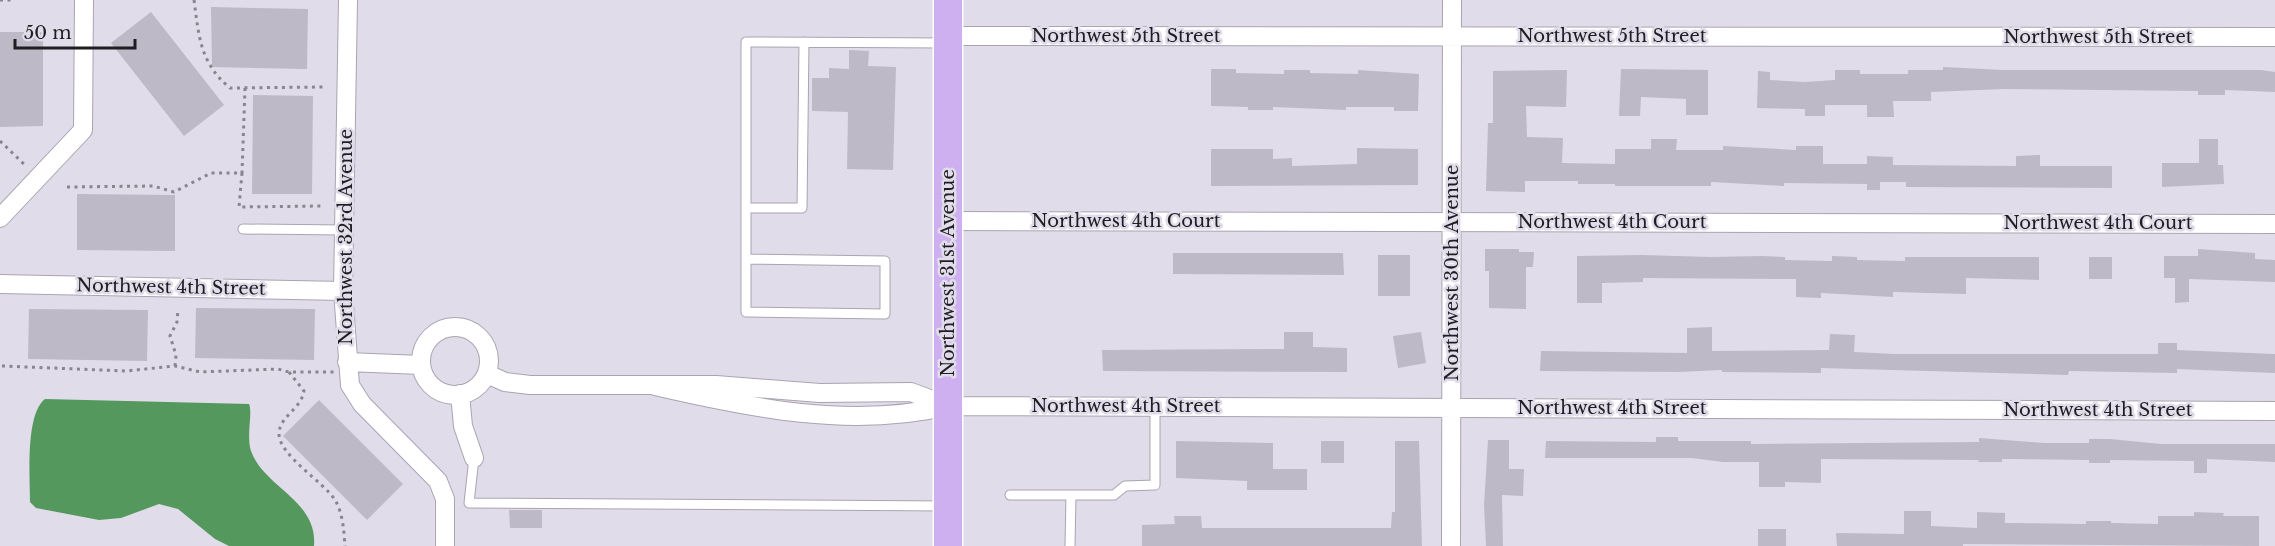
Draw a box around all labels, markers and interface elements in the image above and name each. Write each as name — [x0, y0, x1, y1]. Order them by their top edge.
scale bar — [15, 12, 135, 50]
text: 50 m — [24, 22, 72, 44]
street label: Northwest 5th Street — [1031, 25, 1221, 47]
street label: Northwest 5th Street — [1517, 25, 1707, 47]
street label: Northwest 5th Street — [2003, 26, 2193, 48]
street label: Northwest 32rd Avenue — [335, 129, 357, 345]
street label: Northwest 30th Avenue — [1441, 165, 1463, 381]
street label: Northwest 31st Avenue — [937, 169, 959, 377]
street label: Northwest 4th Court — [1032, 210, 1221, 232]
street label: Northwest 4th Court — [1518, 211, 1707, 233]
street label: Northwest 4th Court — [2004, 212, 2193, 234]
street label: Northwest 4th Street — [76, 274, 266, 300]
street label: Northwest 4th Street — [1031, 395, 1221, 417]
street label: Northwest 4th Street — [1517, 397, 1707, 419]
street label: Northwest 4th Street — [2003, 399, 2193, 421]

